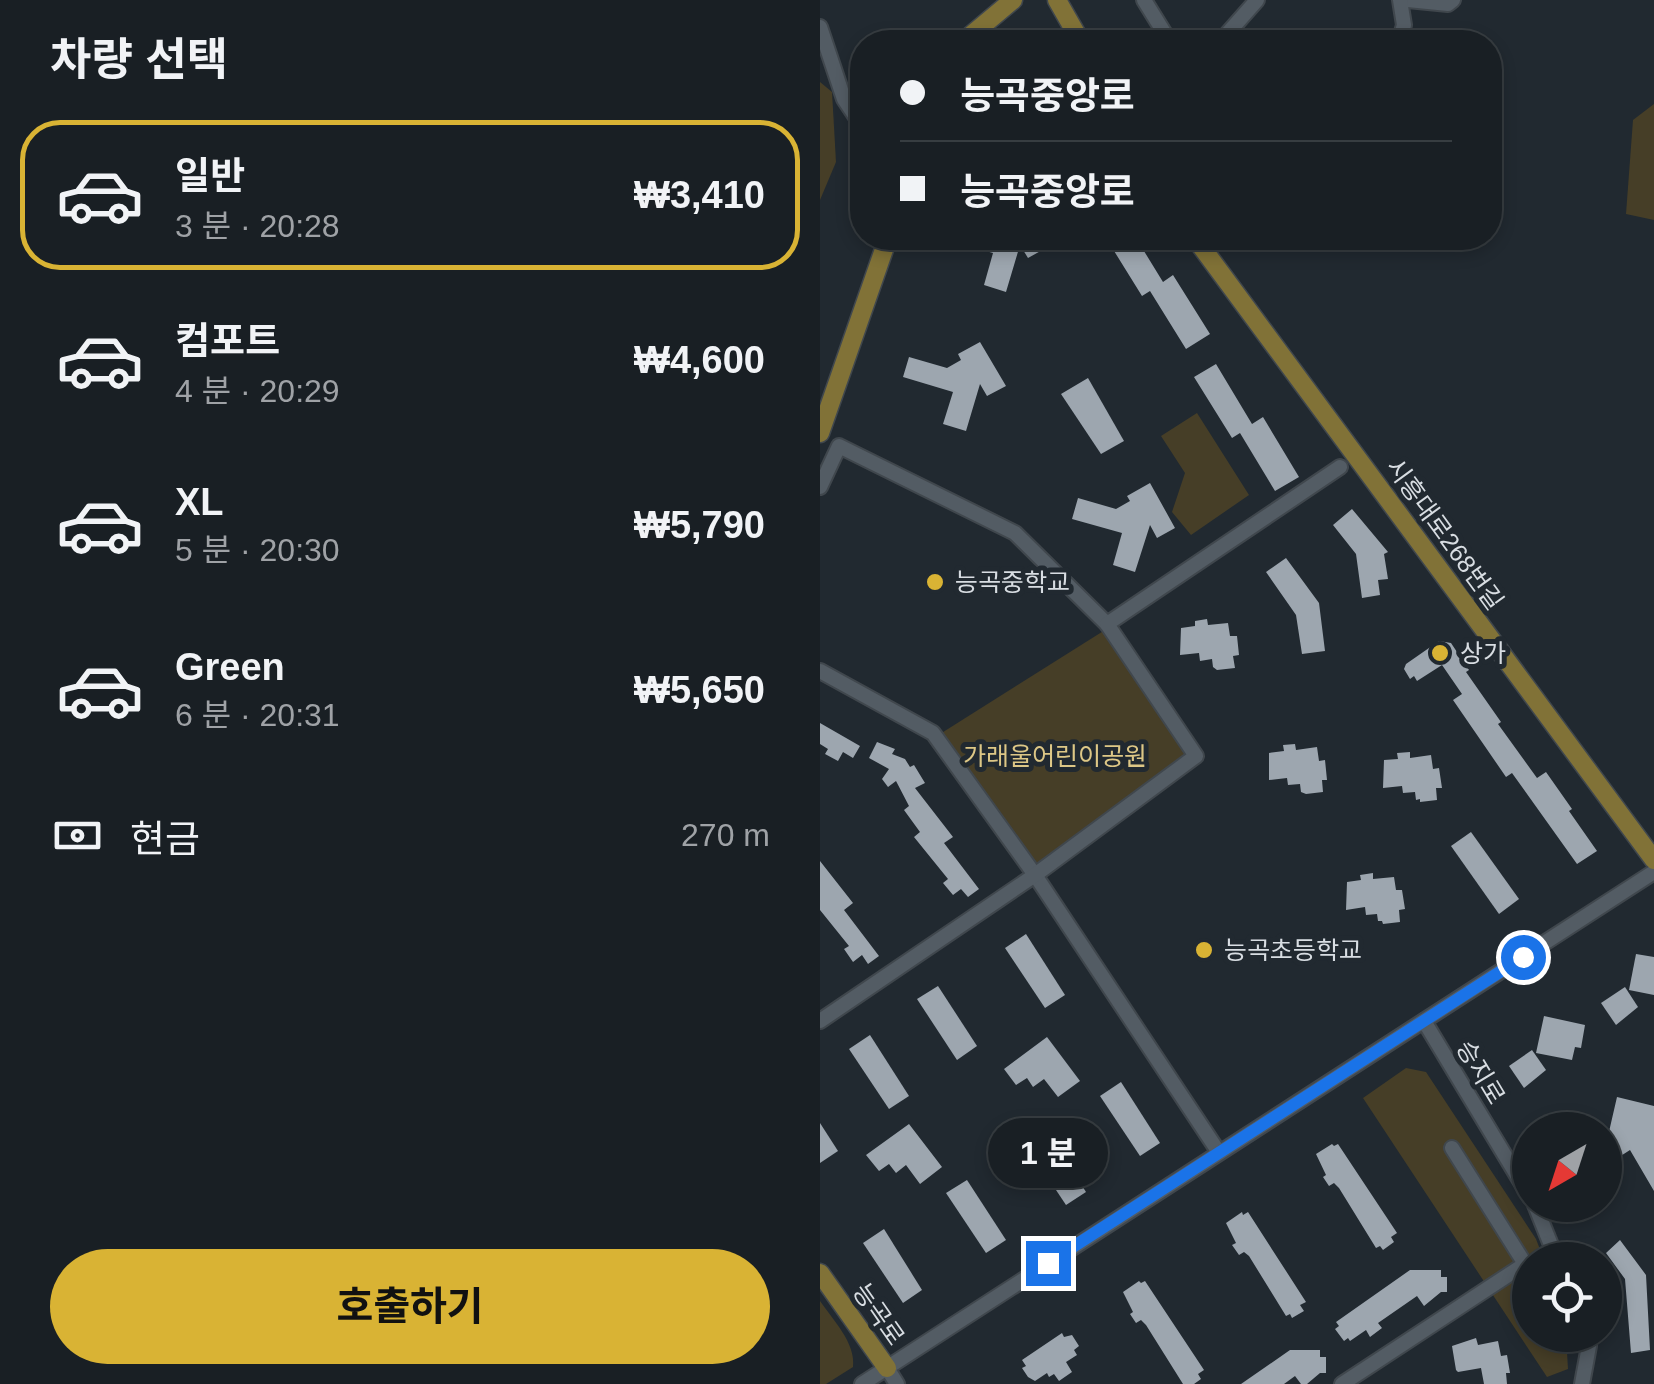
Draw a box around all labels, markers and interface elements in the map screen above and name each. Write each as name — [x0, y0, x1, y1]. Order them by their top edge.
text: 차량 선택 — [50, 34, 228, 85]
text: 능곡중앙로 — [960, 75, 1135, 117]
icon: car — [55, 150, 145, 240]
text: 일반 — [175, 155, 245, 197]
text: 능곡중앙로 — [960, 171, 1135, 213]
text: ₩3,410 — [634, 174, 765, 216]
text: 3 분 · 20:28 — [175, 208, 340, 244]
icon: car — [55, 315, 145, 405]
text: 컴포트 — [175, 320, 280, 362]
text: ₩4,600 — [634, 339, 765, 381]
text: 4 분 · 20:29 — [175, 373, 340, 409]
street label: 시흥대로268번길 — [1381, 453, 1509, 615]
icon: car — [55, 480, 145, 570]
text: XL — [175, 481, 224, 523]
text: ₩5,790 — [634, 504, 765, 546]
text: 5 분 · 20:30 — [175, 532, 340, 568]
place label: 능곡중학교 — [955, 568, 1070, 596]
marker: 능곡중학교 — [924, 571, 946, 593]
place label: 상가 — [1460, 639, 1506, 667]
marker: 상가 — [1429, 642, 1451, 664]
icon: car — [55, 645, 145, 735]
text: Green — [175, 646, 285, 688]
text: ₩5,650 — [634, 669, 765, 711]
text: 6 분 · 20:31 — [175, 697, 340, 733]
park label: 가래울어린이공원 — [963, 742, 1147, 770]
icon: cash — [50, 808, 105, 863]
text: 270 m — [681, 817, 770, 853]
text: 현금 — [130, 818, 200, 860]
route start — [1501, 935, 1546, 980]
place label: 능곡초등학교 — [1224, 936, 1362, 964]
marker: 능곡초등학교 — [1193, 939, 1215, 961]
street label: 승지로 — [1451, 1035, 1511, 1109]
north arrow — [1512, 1112, 1622, 1222]
map controls — [1512, 1112, 1622, 1352]
callout: 1 분 — [988, 1118, 1108, 1188]
text: 1 분 — [1020, 1135, 1076, 1171]
route end — [1026, 1241, 1071, 1286]
button: locate — [1512, 1242, 1622, 1352]
button: 호출하기 — [50, 1249, 770, 1364]
street label: 능곡로 — [848, 1278, 910, 1350]

